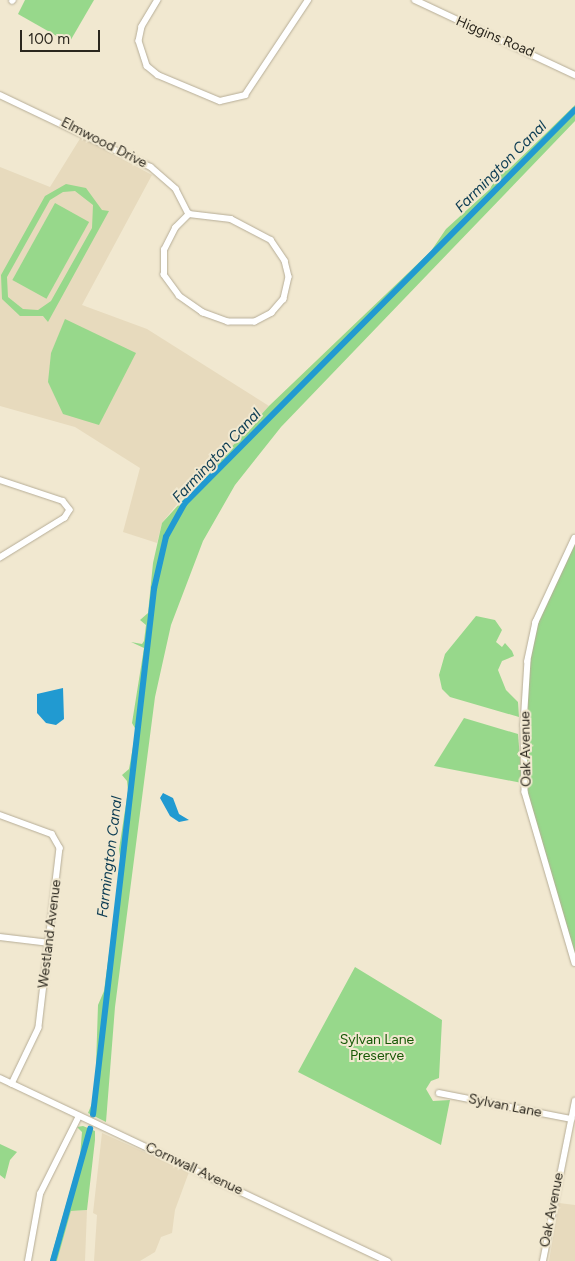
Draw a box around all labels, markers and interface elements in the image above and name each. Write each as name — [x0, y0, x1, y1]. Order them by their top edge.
street label: Higgins Road — [453, 13, 537, 61]
scale bar — [22, 20, 102, 52]
text: 100 m — [28, 30, 70, 48]
street label: Elmwood Drive — [58, 114, 150, 172]
water label: Farmington Canal — [451, 117, 551, 217]
water label: Farmington Canal — [169, 405, 265, 507]
street label: Oak Avenue — [517, 711, 535, 787]
water label: Farmington Canal — [94, 795, 126, 919]
street label: Westland Avenue — [35, 879, 65, 989]
park label: Sylvan Lane Preserve — [340, 1032, 414, 1064]
street label: Sylvan Lane — [467, 1091, 543, 1121]
street label: Cornwall Avenue — [143, 1139, 245, 1199]
street label: Oak Avenue — [537, 1171, 567, 1249]

